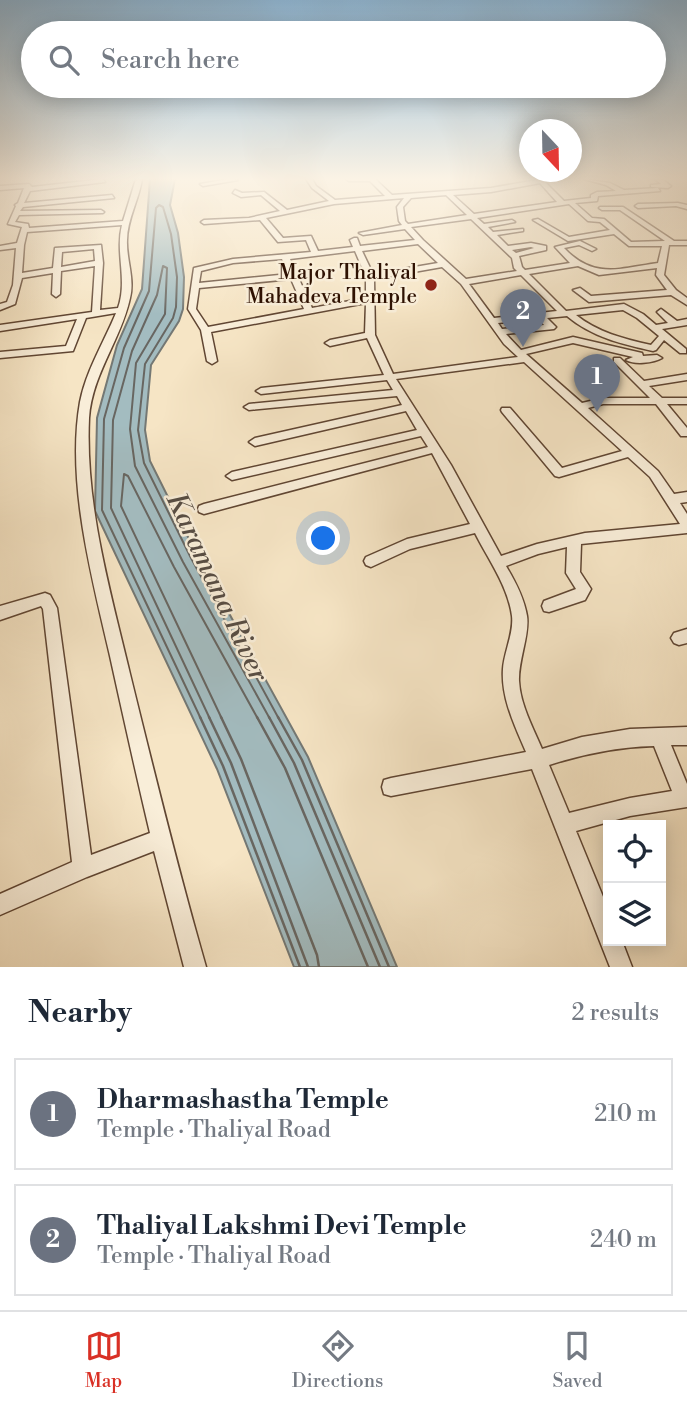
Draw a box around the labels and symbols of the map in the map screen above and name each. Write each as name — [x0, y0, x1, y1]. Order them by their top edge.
north arrow — [519, 119, 582, 182]
place label: Major Thaliyal Mahadeva Temple — [246, 260, 417, 310]
marker: Major Thaliyal Mahadeva Temple — [423, 277, 439, 293]
pin: 2 — [500, 289, 546, 347]
pin: 1 — [574, 354, 620, 412]
water label: Karamana River — [158, 487, 277, 688]
your location — [306, 521, 340, 555]

